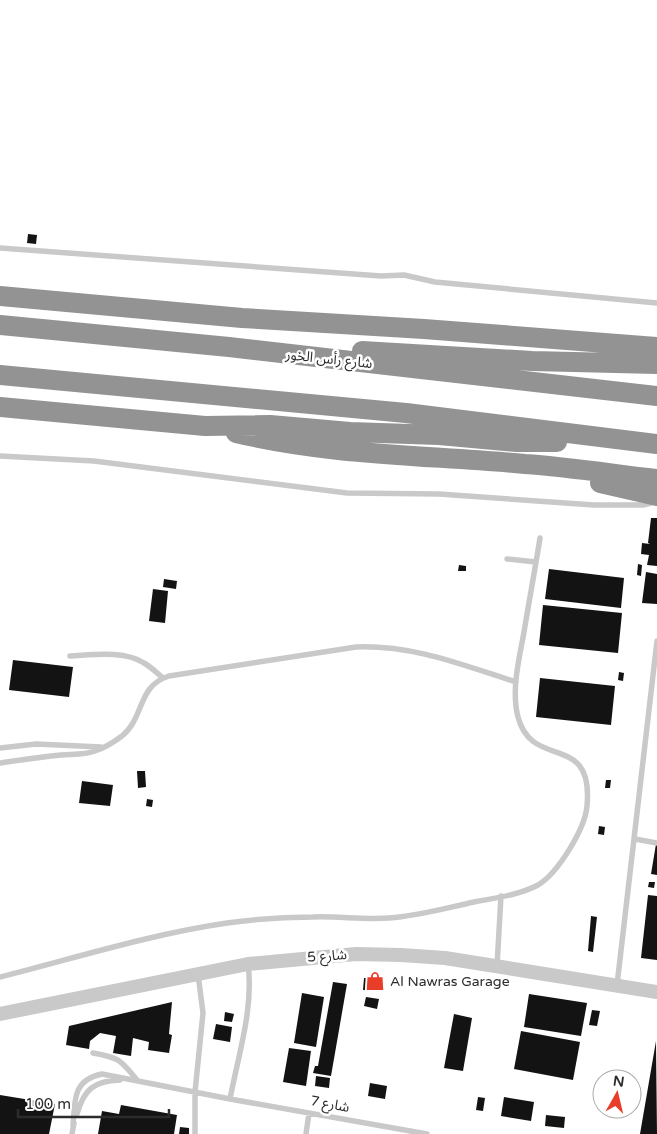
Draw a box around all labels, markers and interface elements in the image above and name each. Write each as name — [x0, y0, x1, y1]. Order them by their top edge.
street label: شارع رأس الخور — [284, 345, 373, 374]
street label: شارع 5 — [307, 946, 348, 968]
shop icon: Al Nawras Garage — [364, 970, 386, 992]
place label: Al Nawras Garage — [390, 973, 510, 990]
north arrow — [592, 1069, 642, 1119]
text: N — [612, 1072, 625, 1091]
scale bar — [18, 1086, 169, 1118]
street label: شارع 7 — [308, 1092, 351, 1118]
text: 100 m — [25, 1095, 71, 1113]

